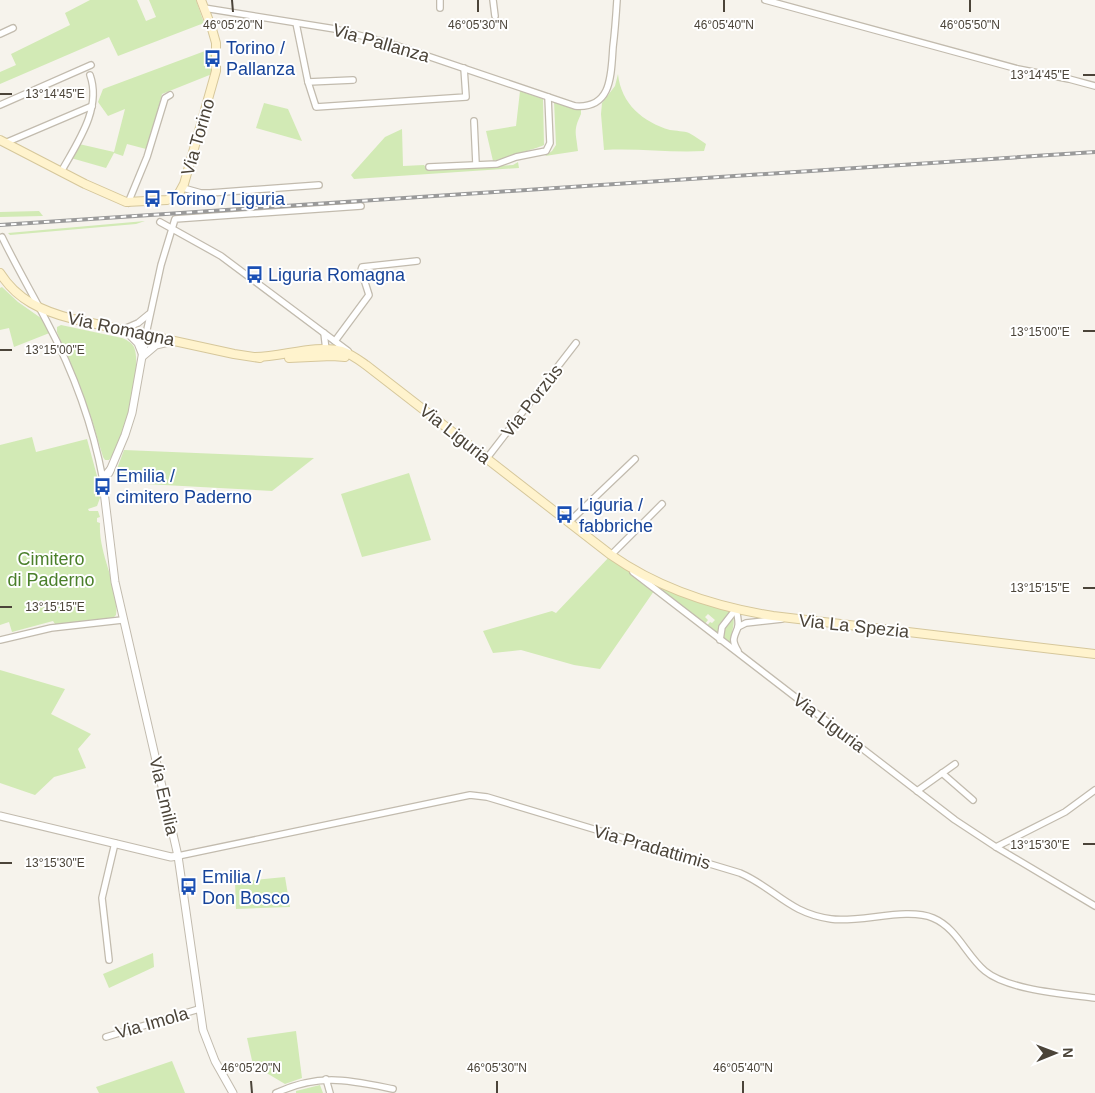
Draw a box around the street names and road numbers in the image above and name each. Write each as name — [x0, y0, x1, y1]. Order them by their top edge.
street label: Via Pallanza — [330, 20, 433, 67]
street label: Via Torino — [177, 96, 219, 178]
street label: Via Romagna — [66, 308, 177, 350]
street label: Via Porzùs — [497, 361, 567, 441]
street label: Via Liguria — [415, 400, 495, 469]
street label: Via La Spezia — [798, 610, 911, 642]
street label: Via Liguria — [789, 690, 870, 757]
street label: Via Emilia — [145, 755, 183, 838]
street label: Via Pradattimis — [591, 821, 713, 873]
street label: Via Imola — [113, 1003, 192, 1043]

